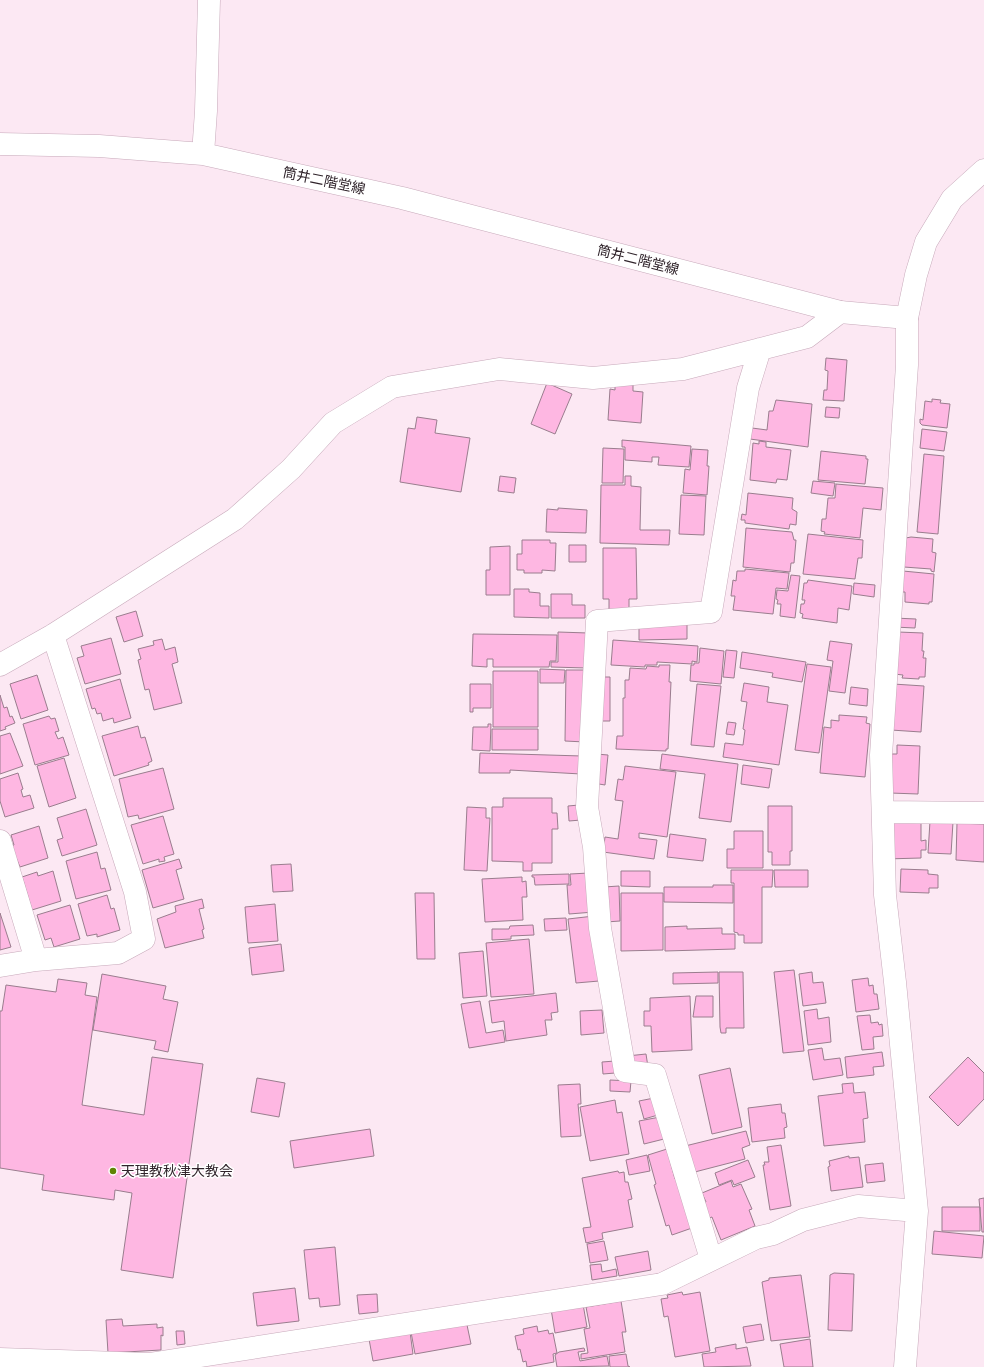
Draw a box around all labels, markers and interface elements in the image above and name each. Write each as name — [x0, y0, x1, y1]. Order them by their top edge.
street label: 筒井二階堂線 — [281, 164, 367, 198]
street label: 筒井二階堂線 — [595, 242, 681, 278]
place label: 天理教秋津大教会 — [121, 1163, 233, 1180]
marker: 天理教秋津大教会 — [108, 1166, 118, 1176]

